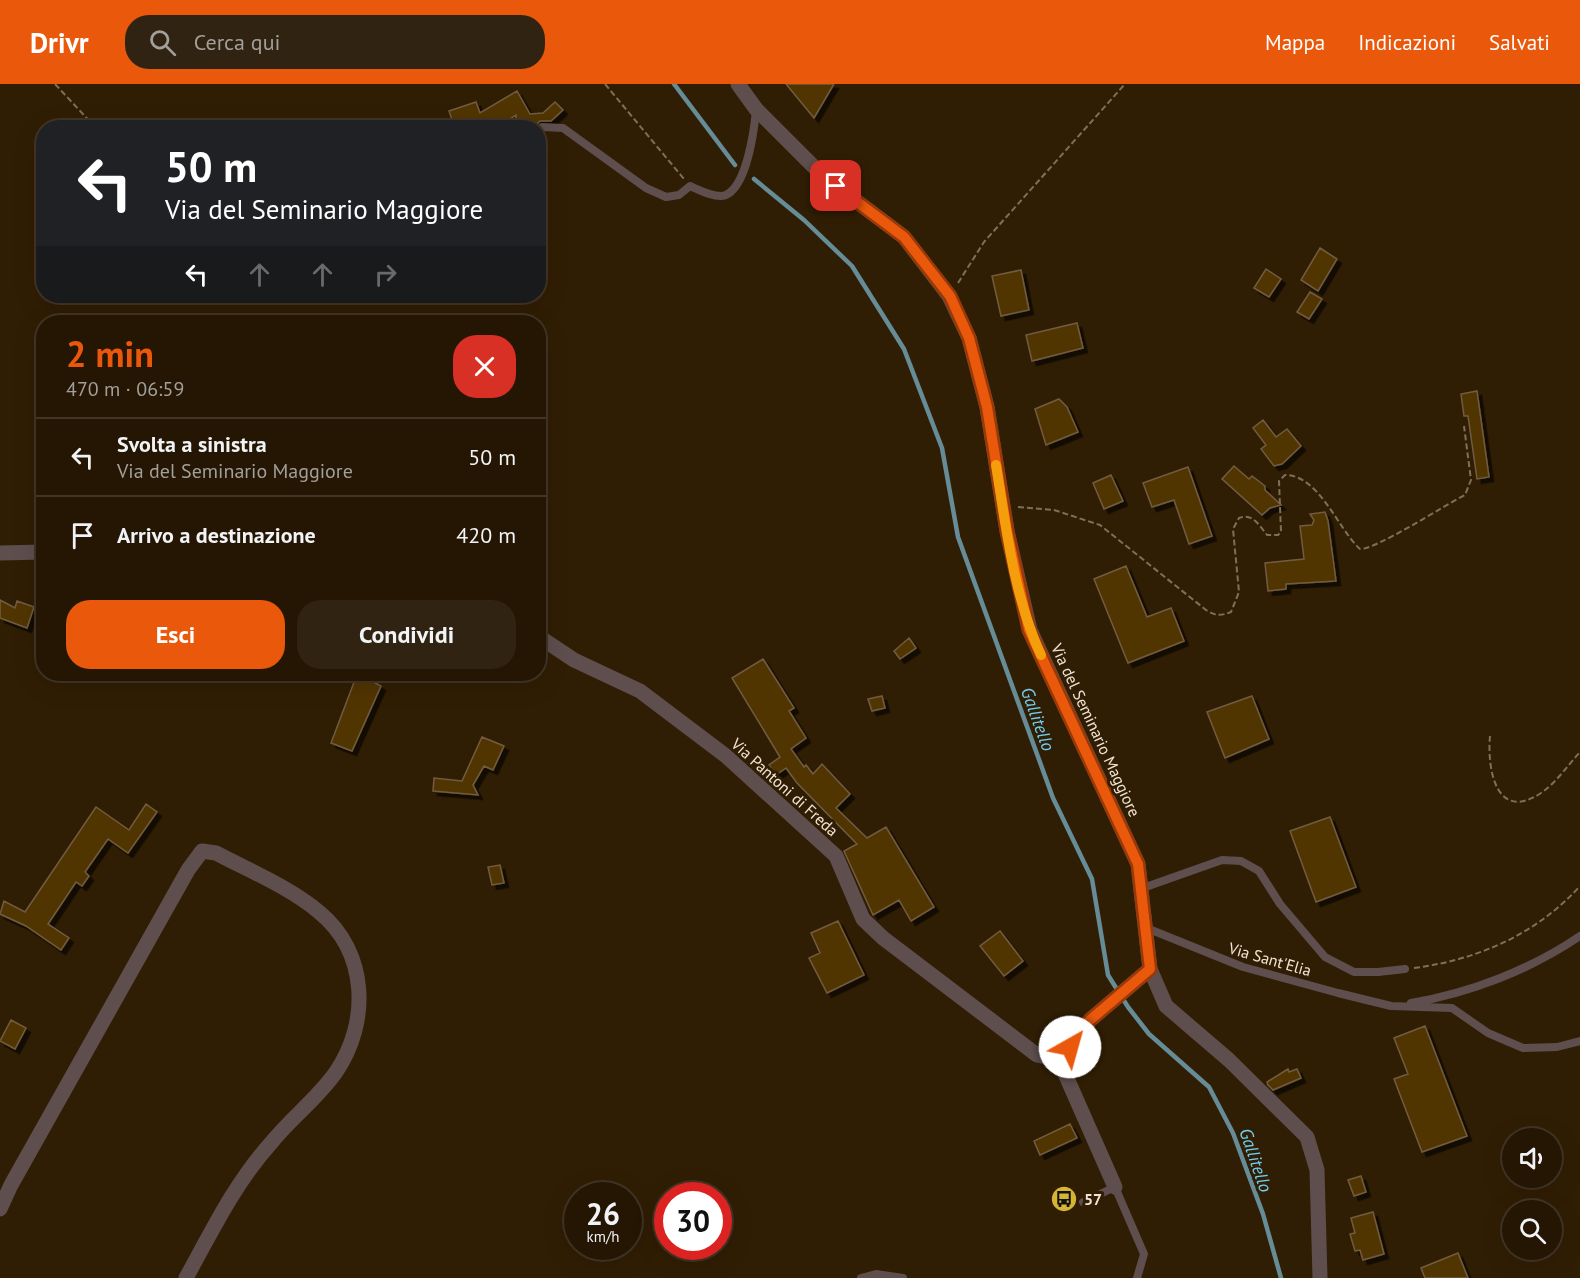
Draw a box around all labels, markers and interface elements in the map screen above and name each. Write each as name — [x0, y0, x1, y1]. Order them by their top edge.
search box — [125, 15, 545, 69]
text: Drivr — [30, 24, 89, 61]
icon: search — [146, 26, 179, 59]
text: Cerca qui — [194, 28, 280, 56]
text: Mappa — [1265, 29, 1325, 56]
text: Indicazioni — [1358, 29, 1456, 56]
text: Salvati — [1489, 29, 1550, 56]
text: 50 m — [165, 139, 257, 194]
icon: left — [66, 144, 144, 222]
pin — [810, 160, 861, 211]
icon: arrive — [819, 169, 852, 202]
text: Via del Seminario Maggiore — [165, 192, 483, 226]
icon: left — [180, 258, 213, 291]
icon: ahead — [243, 258, 276, 291]
icon: ahead — [306, 258, 339, 291]
icon: right — [369, 258, 402, 291]
text: 2 min — [66, 330, 154, 377]
button: close — [453, 335, 516, 398]
text: 470 m · 06:59 — [66, 376, 184, 402]
text: Svolta a sinistra — [117, 430, 267, 458]
icon: left — [66, 441, 99, 474]
text: 50 m — [468, 443, 516, 471]
text: Via del Seminario Maggiore — [117, 458, 353, 484]
icon: arrive — [66, 519, 99, 552]
text: Arrivo a destinazione — [117, 521, 316, 549]
text: 420 m — [456, 521, 516, 549]
button: Esci — [66, 600, 285, 669]
button: Condividi — [297, 600, 516, 669]
street label: Via del Seminario Maggiore — [1047, 639, 1145, 820]
water label: Gallitello — [1016, 684, 1060, 754]
street label: Via Pantoni di Freda — [727, 733, 843, 840]
street label: Via Sant'Elia — [1225, 937, 1314, 980]
position arrow — [1038, 1015, 1102, 1079]
water label: Gallitello — [1234, 1125, 1278, 1195]
map controls — [1502, 1128, 1562, 1260]
button: sound — [1502, 1128, 1562, 1188]
speed limit sign: 30 — [654, 1182, 732, 1260]
bus stop icon: 57 — [1049, 1184, 1079, 1214]
place label: 57 — [1084, 1189, 1102, 1209]
text: 26 — [586, 1194, 620, 1233]
button: search — [1502, 1200, 1562, 1260]
text: km/h — [587, 1227, 619, 1246]

